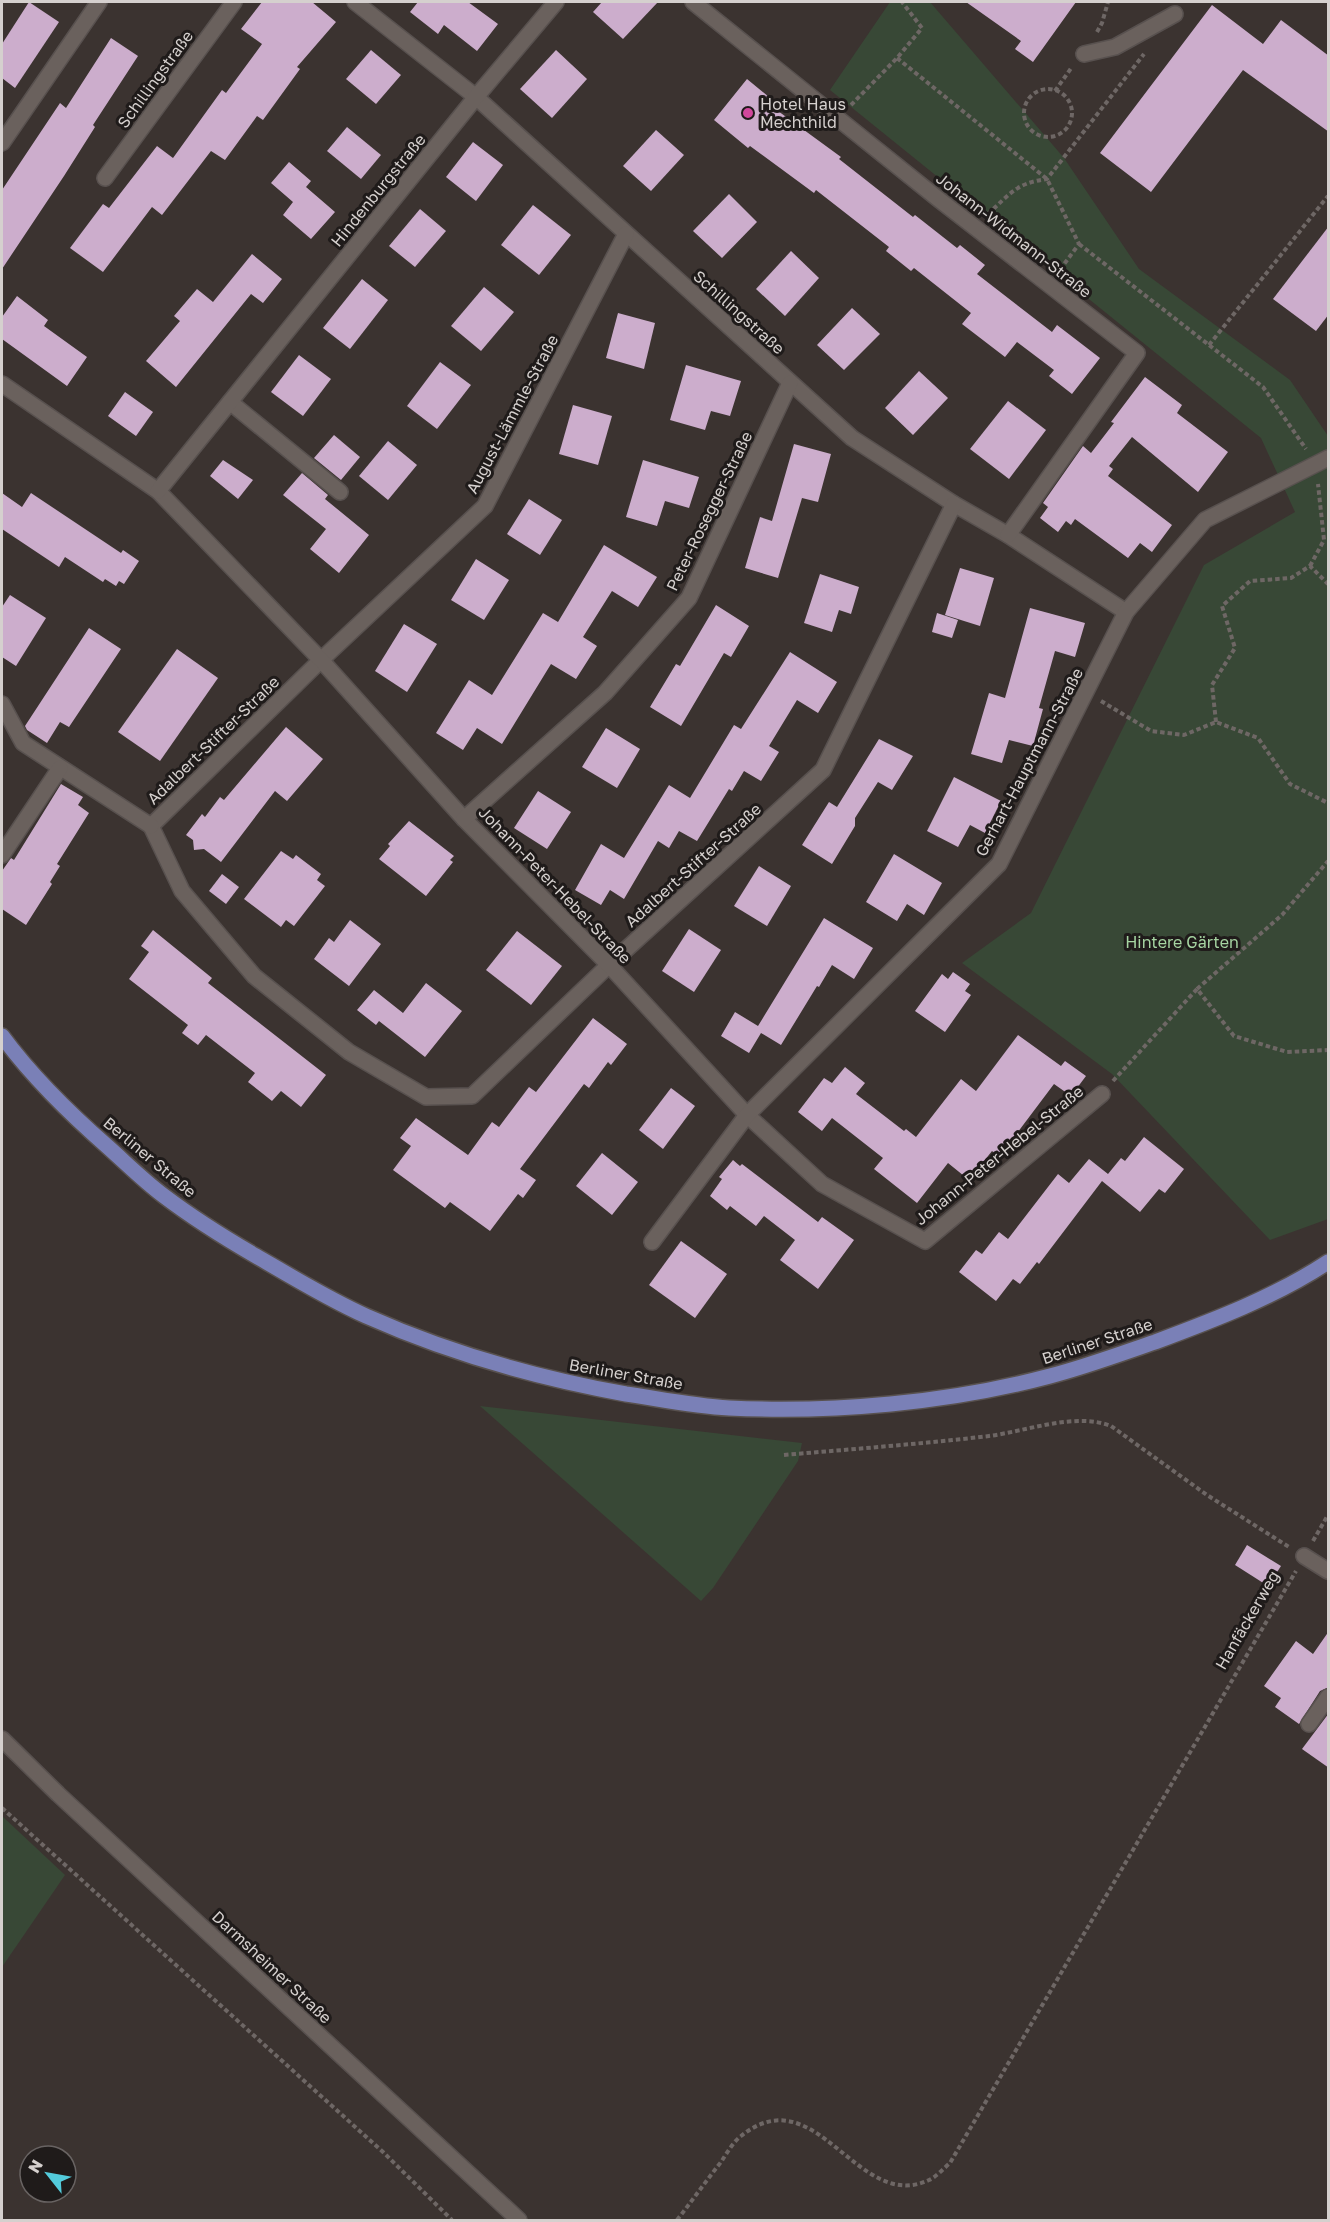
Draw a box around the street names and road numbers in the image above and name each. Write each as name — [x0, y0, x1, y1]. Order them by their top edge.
street label: Schillingstraße — [113, 26, 197, 132]
street label: Hindenburgstraße — [326, 130, 430, 250]
street label: Johann-Widmann-Straße — [932, 168, 1096, 302]
street label: Schillingstraße — [689, 266, 789, 358]
street label: August-Lämmle-Straße — [462, 331, 562, 497]
street label: Peter-Rosegger-Straße — [662, 428, 756, 594]
street label: Gerhart-Hauptmann-Straße — [971, 664, 1087, 860]
street label: Adalbert-Stifter-Straße — [143, 672, 283, 808]
street label: Adalbert-Stifter-Straße — [621, 799, 765, 931]
street label: Johann-Peter-Hebel-Straße — [475, 802, 635, 968]
street label: Johann-Peter-Hebel-Straße — [911, 1081, 1087, 1229]
street label: Berliner Straße — [100, 1112, 200, 1202]
street label: Berliner Straße — [1039, 1314, 1155, 1368]
street label: Berliner Straße — [568, 1354, 684, 1394]
street label: Hanfäckerweg — [1211, 1567, 1283, 1673]
street label: Darmsheimer Straße — [208, 1906, 336, 2028]

